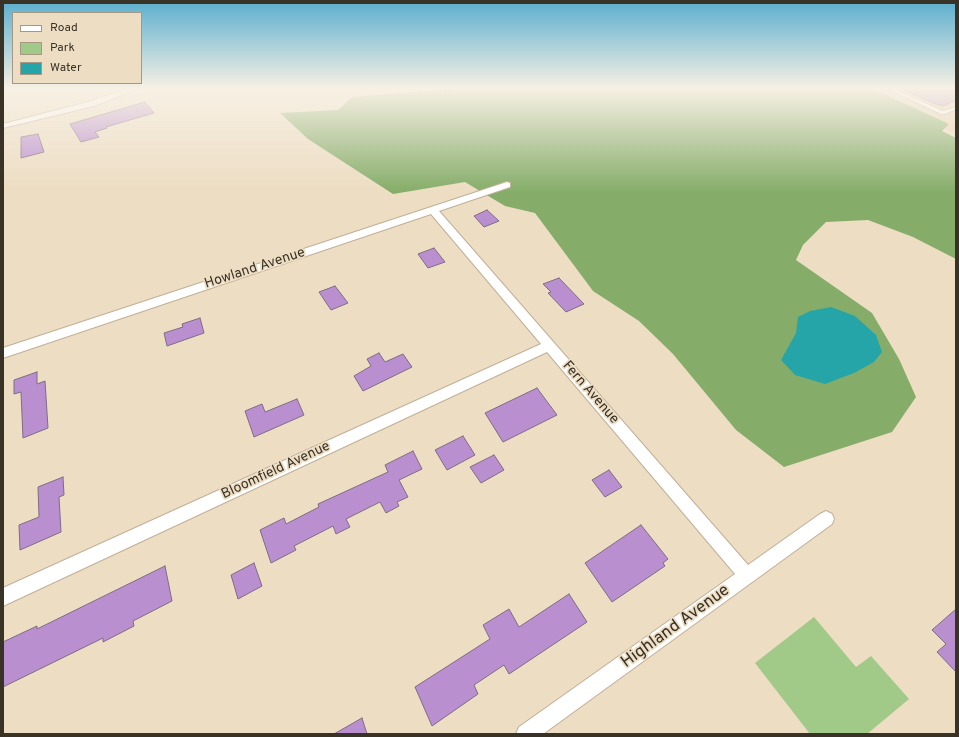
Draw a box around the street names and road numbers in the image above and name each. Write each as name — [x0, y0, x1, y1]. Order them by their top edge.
street label: Howland Avenue — [203, 245, 307, 293]
street label: Fern Avenue — [558, 358, 622, 428]
street label: Bloomfield Avenue — [219, 438, 333, 504]
street label: Highland Avenue — [618, 581, 734, 673]

